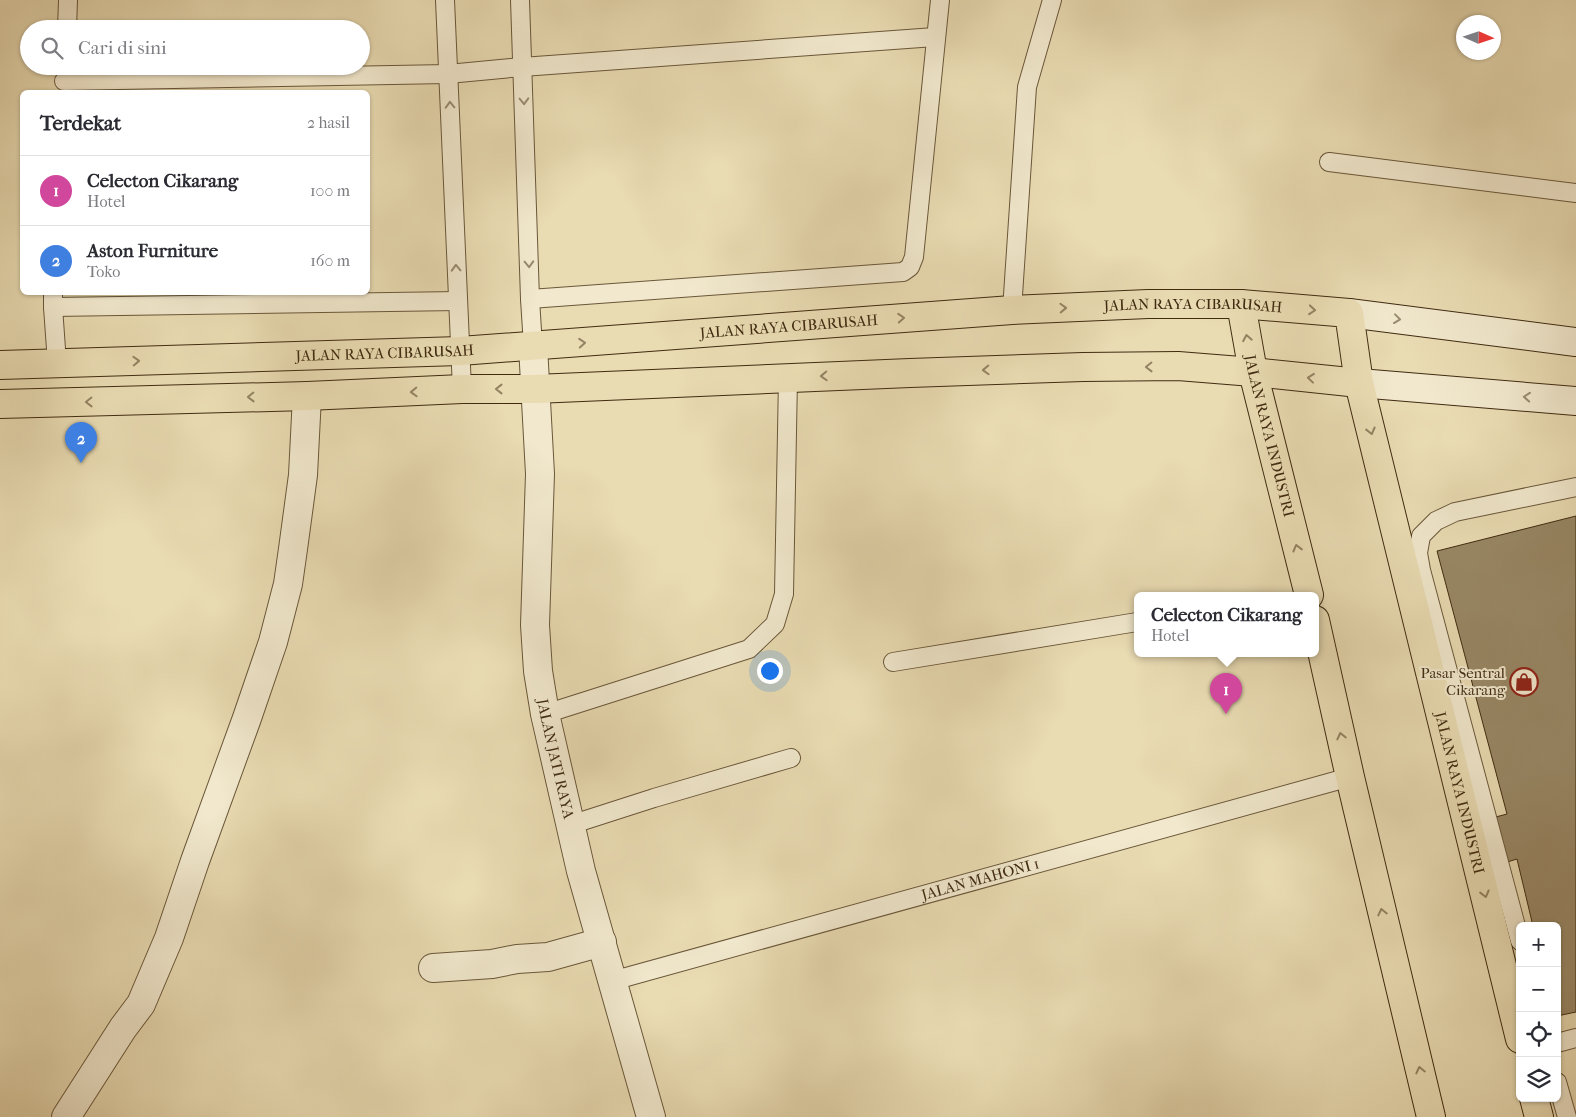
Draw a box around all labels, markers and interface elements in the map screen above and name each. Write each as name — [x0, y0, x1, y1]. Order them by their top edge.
north arrow — [1456, 15, 1501, 60]
search box — [20, 20, 370, 75]
icon: search — [38, 34, 66, 62]
text: Cari di sini — [78, 37, 167, 59]
one-way arrow — [518, 97, 529, 105]
one-way arrow — [444, 101, 455, 109]
text: Terdekat — [40, 111, 121, 135]
text: 2 hasil — [307, 113, 350, 132]
text: Celecton Cikarang — [87, 170, 238, 192]
text: 1 — [53, 181, 59, 200]
text: 100 m — [310, 181, 350, 200]
text: Hotel — [87, 192, 125, 211]
text: Aston Furniture — [87, 240, 218, 262]
text: 2 — [52, 251, 60, 270]
text: 160 m — [310, 251, 350, 270]
one-way arrow — [523, 260, 534, 268]
text: Toko — [87, 262, 120, 281]
one-way arrow — [451, 263, 462, 271]
street label: JALAN RAYA CIBARUSAH — [1102, 295, 1283, 316]
one-way arrow — [1059, 302, 1067, 313]
one-way arrow — [1309, 304, 1317, 315]
street label: JALAN RAYA CIBARUSAH — [698, 311, 879, 342]
one-way arrow — [897, 313, 905, 324]
one-way arrow — [1394, 313, 1402, 324]
one-way arrow — [1242, 333, 1252, 342]
one-way arrow — [578, 337, 586, 348]
street label: JALAN RAYA CIBARUSAH — [294, 341, 475, 365]
street label: JALAN RAYA INDUSTRI — [1241, 352, 1298, 519]
one-way arrow — [132, 355, 140, 366]
one-way arrow — [1144, 362, 1152, 372]
one-way arrow — [982, 365, 990, 376]
one-way arrow — [819, 371, 827, 382]
one-way arrow — [1306, 373, 1314, 384]
one-way arrow — [495, 384, 502, 394]
one-way arrow — [410, 387, 418, 397]
one-way arrow — [247, 392, 255, 403]
one-way arrow — [1523, 392, 1531, 403]
one-way arrow — [85, 396, 93, 407]
pin: 2 — [65, 422, 97, 463]
one-way arrow — [1365, 426, 1376, 435]
one-way arrow — [1292, 543, 1303, 552]
popup — [1134, 592, 1319, 657]
text: Celecton Cikarang — [1151, 604, 1302, 626]
text: Hotel — [1151, 626, 1189, 645]
your location — [757, 658, 783, 684]
place label: Pasar Sentral Cikarang — [1421, 664, 1506, 699]
shop icon: Pasar Sentral Cikarang — [1509, 667, 1539, 697]
pin: 1 — [1210, 673, 1242, 714]
street label: JALAN JATI RAYA — [534, 697, 578, 821]
street label: JALAN RAYA INDUSTRI — [1431, 709, 1488, 876]
one-way arrow — [1336, 732, 1347, 741]
street label: JALAN MAHONI 1 — [918, 854, 1041, 904]
one-way arrow — [1479, 890, 1490, 899]
one-way arrow — [1377, 907, 1388, 916]
map controls — [1516, 922, 1561, 1102]
button: + — [1516, 922, 1561, 967]
button: − — [1516, 967, 1561, 1012]
button: locate — [1516, 1012, 1561, 1057]
button: layers — [1516, 1057, 1561, 1102]
one-way arrow — [1415, 1065, 1426, 1074]

